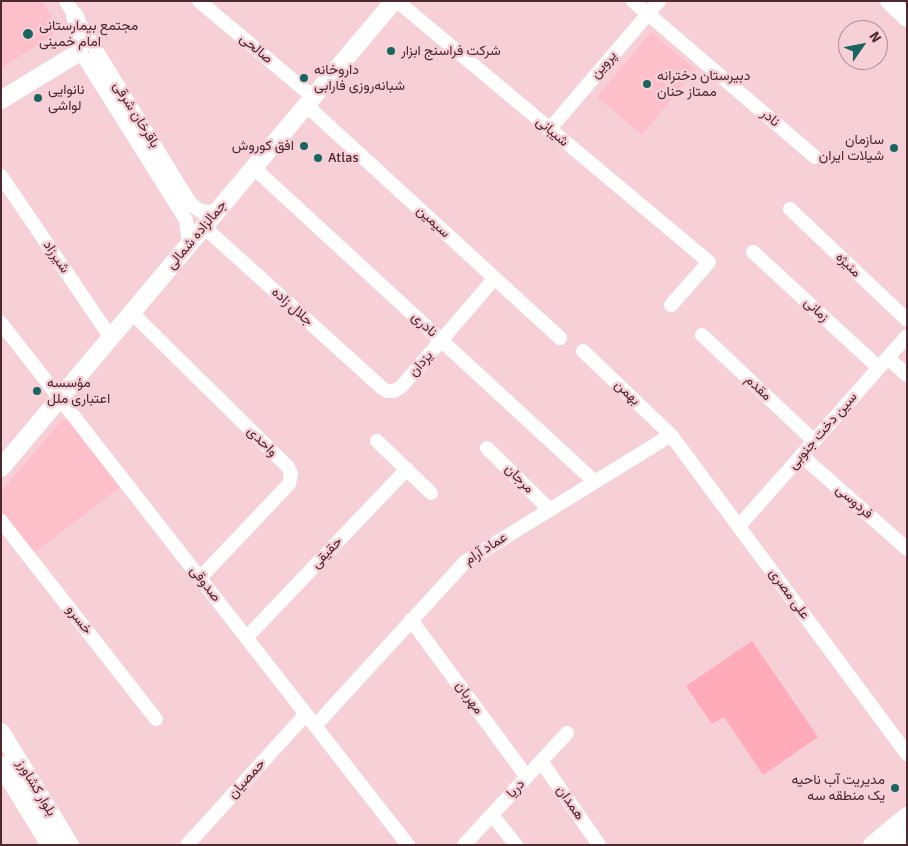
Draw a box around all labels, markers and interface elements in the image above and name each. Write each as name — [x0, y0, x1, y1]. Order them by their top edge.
place label: مجتمع بیمارستانی امام خمینی — [39, 18, 138, 50]
north arrow — [838, 20, 888, 70]
marker: مجتمع بیمارستانی امام خمینی — [21, 27, 35, 41]
text: N — [865, 28, 885, 46]
street label: صالحی — [236, 30, 276, 68]
place label: شرکت فراسنج ابزار — [401, 43, 501, 59]
marker: شرکت فراسنج ابزار — [385, 45, 397, 57]
street label: پروین — [587, 48, 621, 82]
place label: داروخانه شبانه‌روزی فارابی — [314, 62, 405, 94]
place label: دبیرستان دخترانه ممتاز حنان — [657, 68, 750, 100]
marker: داروخانه شبانه‌روزی فارابی — [298, 72, 310, 84]
marker: دبیرستان دخترانه ممتاز حنان — [641, 78, 653, 90]
street label: باقرخان شرقی — [109, 79, 163, 151]
place label: نانوایی لواشی — [48, 82, 84, 114]
marker: نانوایی لواشی — [32, 92, 44, 104]
street label: نادر — [757, 105, 783, 131]
street label: شیبانی — [532, 113, 572, 151]
place label: سازمان شیلات ایران — [819, 132, 884, 164]
place label: افق کوروش — [232, 138, 294, 154]
marker: افق کوروش — [298, 140, 310, 152]
marker: سازمان شیلات ایران — [888, 142, 900, 154]
place label: Atlas — [328, 150, 359, 166]
marker: Atlas — [312, 152, 324, 164]
street label: جمالزاده شمالی — [163, 197, 231, 273]
street label: سیمین — [413, 202, 453, 242]
street label: شیرزاد — [39, 238, 73, 276]
street label: منیژه — [832, 249, 864, 281]
street label: جلال زاده — [268, 284, 316, 330]
street label: زمانی — [800, 294, 832, 326]
street label: نادری — [408, 309, 440, 341]
street label: یزدان — [405, 348, 437, 380]
street label: مقدم — [741, 372, 775, 404]
place label: مؤسسه اعتباری ملل — [47, 375, 110, 408]
street label: بهمن — [611, 377, 643, 409]
marker: مؤسسه اعتباری ملل — [31, 385, 43, 397]
street label: سین دخت جنوبی — [785, 389, 861, 473]
street label: واحدی — [243, 423, 281, 461]
street label: مرجان — [501, 461, 537, 497]
street label: فردوسی — [832, 481, 876, 523]
street label: عماد آرام — [462, 529, 510, 569]
street label: حقیقی — [308, 534, 346, 572]
street label: صدوقی — [186, 563, 224, 605]
street label: علی مصری — [765, 565, 813, 623]
street label: خسرو — [62, 602, 96, 638]
street label: مهربان — [451, 678, 487, 718]
street label: حمصیان — [225, 756, 269, 802]
street label: بلوار کشاورز — [13, 757, 59, 819]
place label: مدیریت آب ناحیه یک منطقه سه — [791, 772, 885, 804]
street label: دریا — [503, 776, 529, 802]
marker: مدیریت آب ناحیه یک منطقه سه — [889, 782, 901, 794]
street label: همدان — [552, 783, 588, 823]

